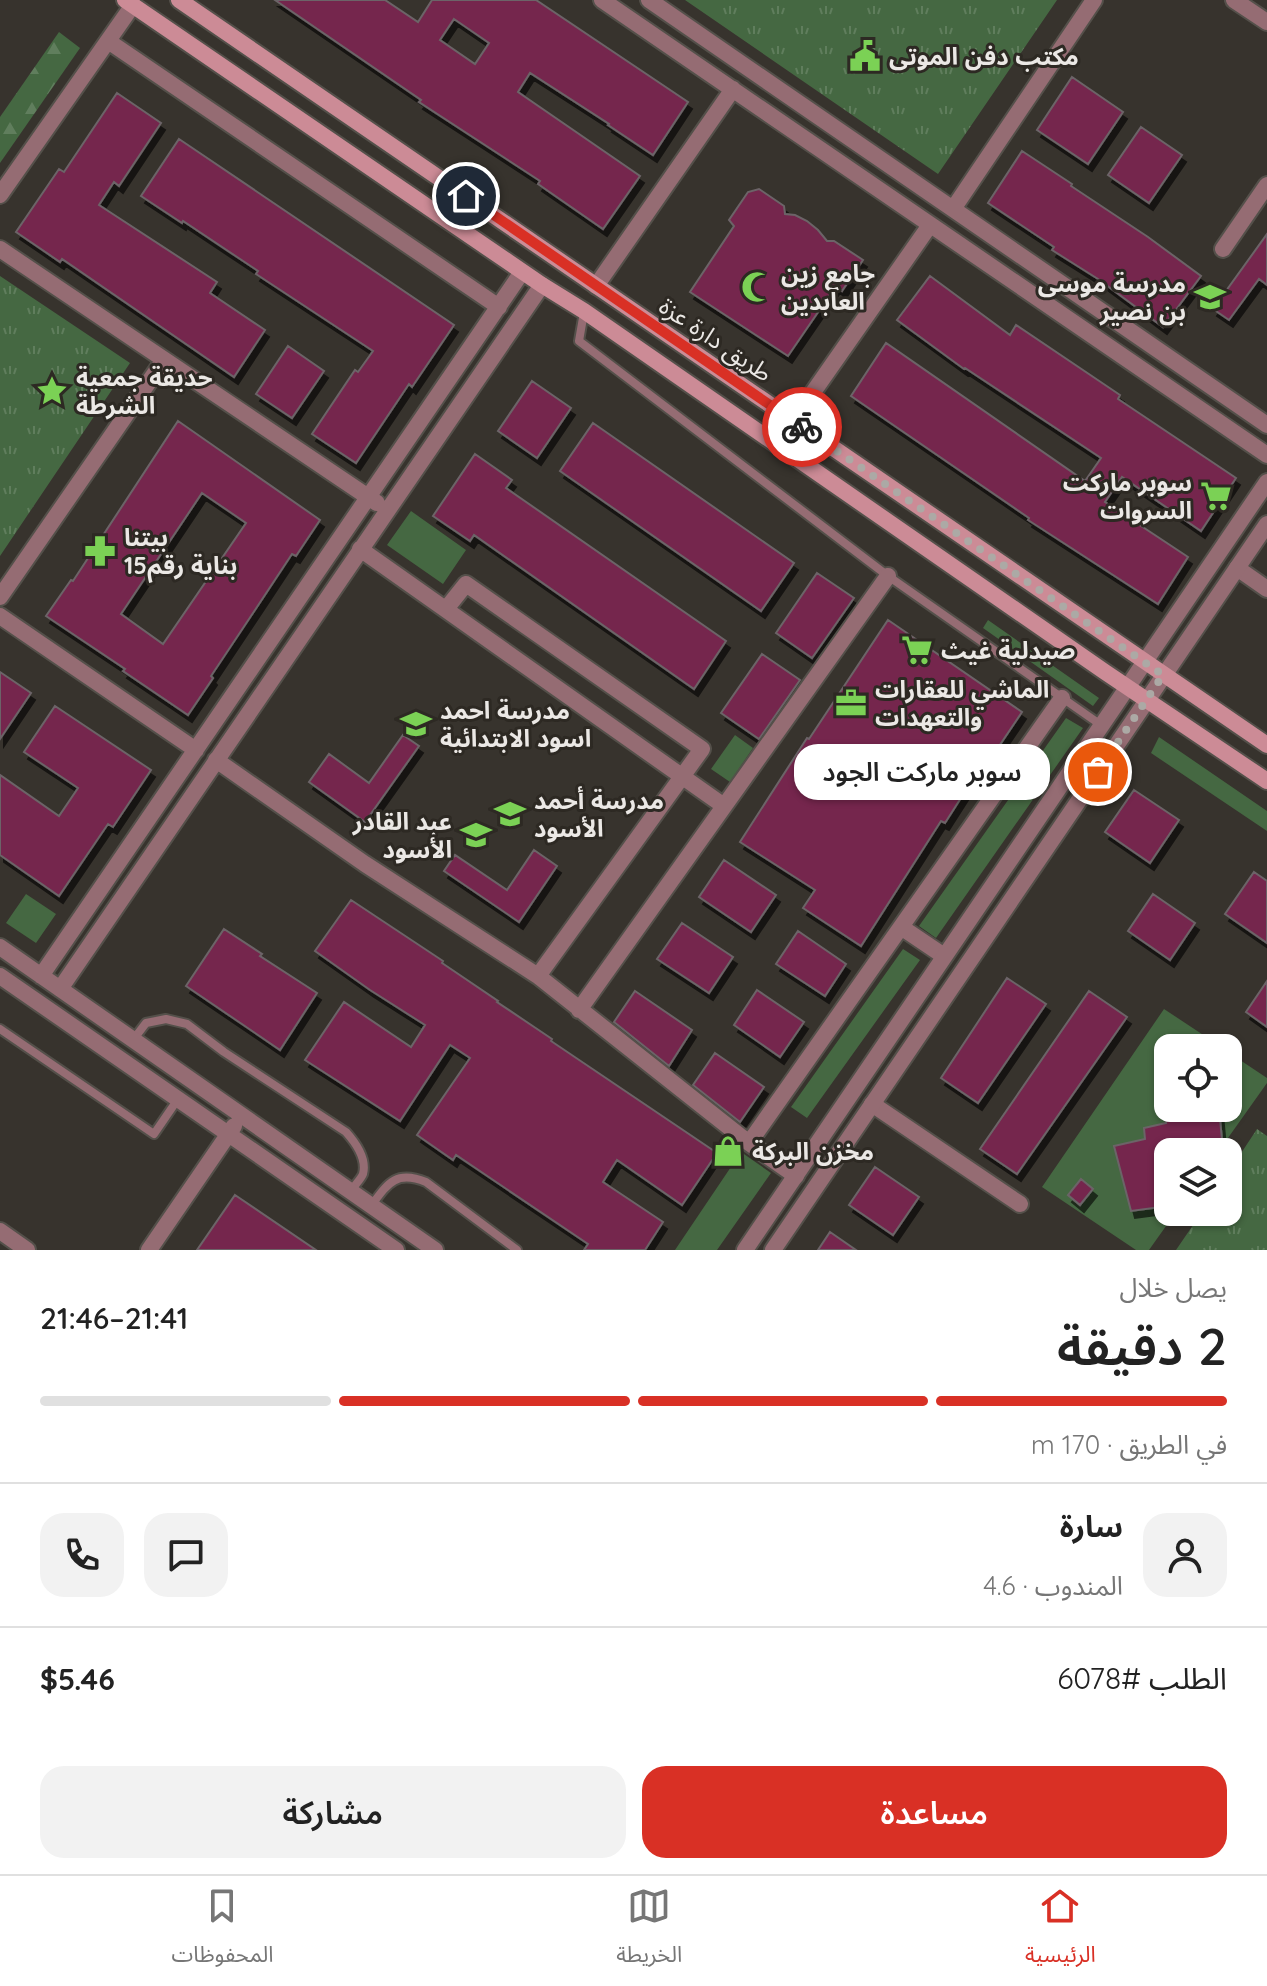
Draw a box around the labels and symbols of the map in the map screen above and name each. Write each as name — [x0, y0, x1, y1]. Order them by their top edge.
public building icon: مكتب دفن الموتى — [848, 39, 882, 73]
place label: مكتب دفن الموتى — [889, 41, 1079, 72]
pin — [432, 162, 500, 230]
place label: جامع زين العابدين — [781, 258, 875, 316]
place label: مدرسة موسى بن نصير — [1038, 268, 1186, 326]
mosque icon: جامع زين العابدين — [740, 270, 774, 304]
school or university icon: مدرسة موسى بن نصير — [1193, 280, 1227, 314]
street label: طريق دارة عزة — [653, 290, 778, 389]
place label: حديقة جمعية الشرطة — [76, 362, 213, 420]
place icon: حديقة جمعية الشرطة — [35, 374, 69, 408]
courier — [762, 387, 842, 467]
place label: سوبر ماركت السروات — [1063, 467, 1192, 525]
supermarket icon: سوبر ماركت السروات — [1199, 479, 1233, 513]
place label: بيتنا بناية رقم15 — [124, 522, 237, 583]
pharmacy icon: بيتنا بناية رقم15 — [83, 534, 117, 568]
supermarket icon: صيدلية غيث — [900, 633, 934, 667]
place label: صيدلية غيث — [941, 635, 1076, 665]
place label: الماشي للعقارات والتعهدات — [875, 674, 1049, 732]
office icon: الماشي للعقارات والتعهدات — [834, 686, 868, 720]
place label: مدرسة احمد اسود الابتدائية — [440, 695, 591, 753]
school or university icon: مدرسة احمد اسود الابتدائية — [399, 707, 433, 741]
pin — [1064, 738, 1132, 806]
callout: سوبر ماركت الجود — [794, 744, 1050, 800]
place label: مدرسة أحمد الأسود — [534, 785, 664, 843]
school or university icon: مدرسة أحمد الأسود — [493, 797, 527, 831]
place label: عبد القادر الأسود — [352, 806, 452, 864]
school or university icon: عبد القادر الأسود — [459, 818, 493, 852]
shop icon: مخزن البركة — [711, 1134, 745, 1168]
place label: مخزن البركة — [752, 1136, 874, 1166]

